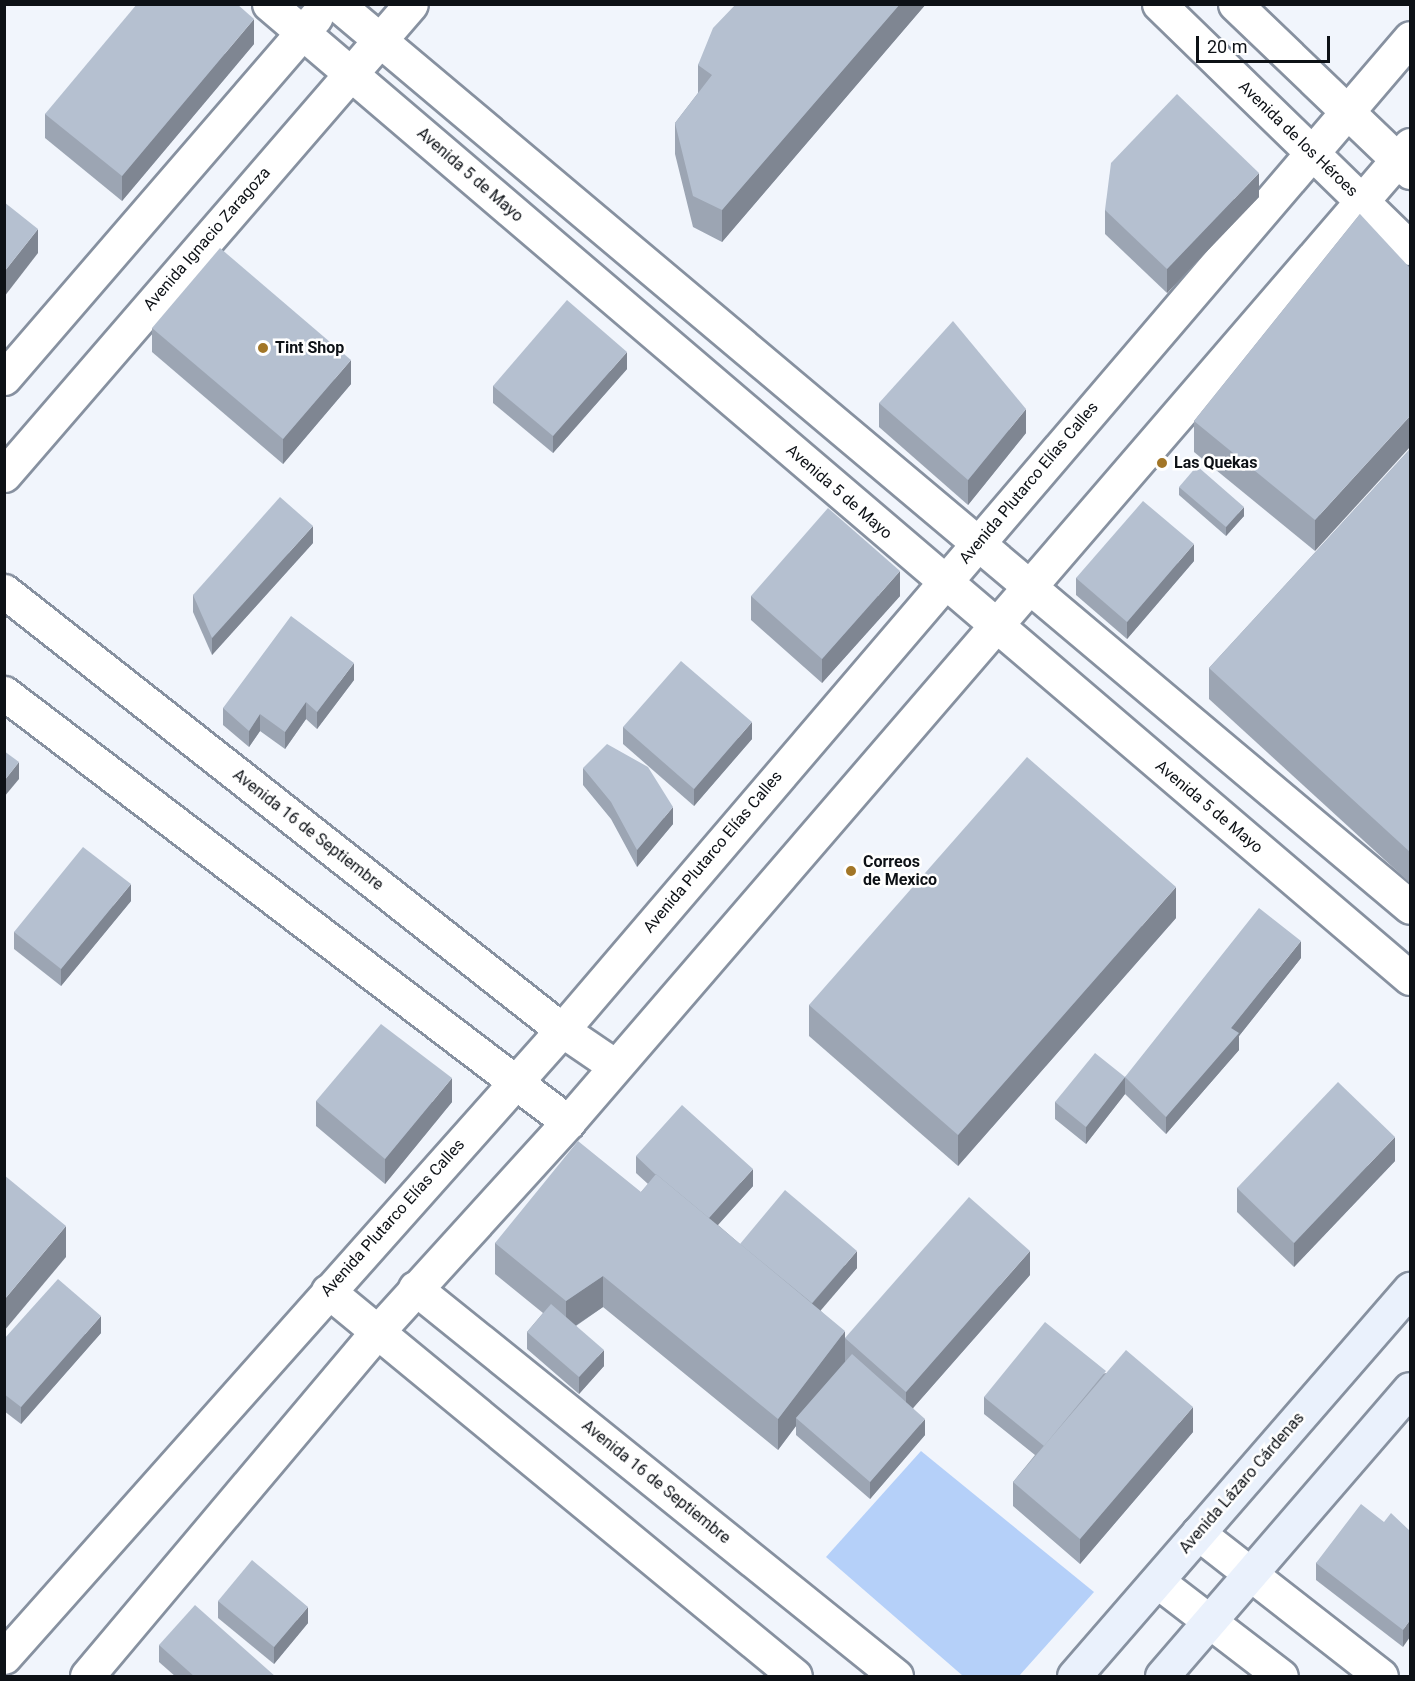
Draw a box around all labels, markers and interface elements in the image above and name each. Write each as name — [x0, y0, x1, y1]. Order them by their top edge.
scale bar — [1199, 24, 1332, 62]
text: 20 m — [1207, 36, 1247, 57]
street label: Avenida de los Héroes — [1234, 77, 1362, 201]
street label: Avenida 5 de Mayo — [413, 124, 527, 226]
street label: Avenida Ignacio Zaragoza — [140, 163, 274, 315]
place label: Tint Shop — [275, 338, 344, 358]
marker: Tint Shop — [256, 341, 270, 355]
street label: Avenida Plutarco Elías Calles — [956, 398, 1102, 568]
street label: Avenida 5 de Mayo — [782, 441, 896, 543]
place label: Las Quekas — [1174, 453, 1257, 473]
marker: Las Quekas — [1155, 456, 1169, 470]
street label: Avenida 5 de Mayo — [1151, 757, 1267, 857]
street label: Avenida 16 de Septiembre — [229, 765, 387, 895]
street label: Avenida Plutarco Elías Calles — [640, 767, 786, 937]
place label: Correos de Mexico — [863, 852, 937, 890]
marker: Correos de Mexico — [844, 864, 858, 878]
street label: Avenida Plutarco Elías Calles — [317, 1135, 469, 1301]
street label: Avenida Lázaro Cárdenas — [1176, 1409, 1308, 1557]
street label: Avenida 16 de Septiembre — [578, 1416, 734, 1548]

